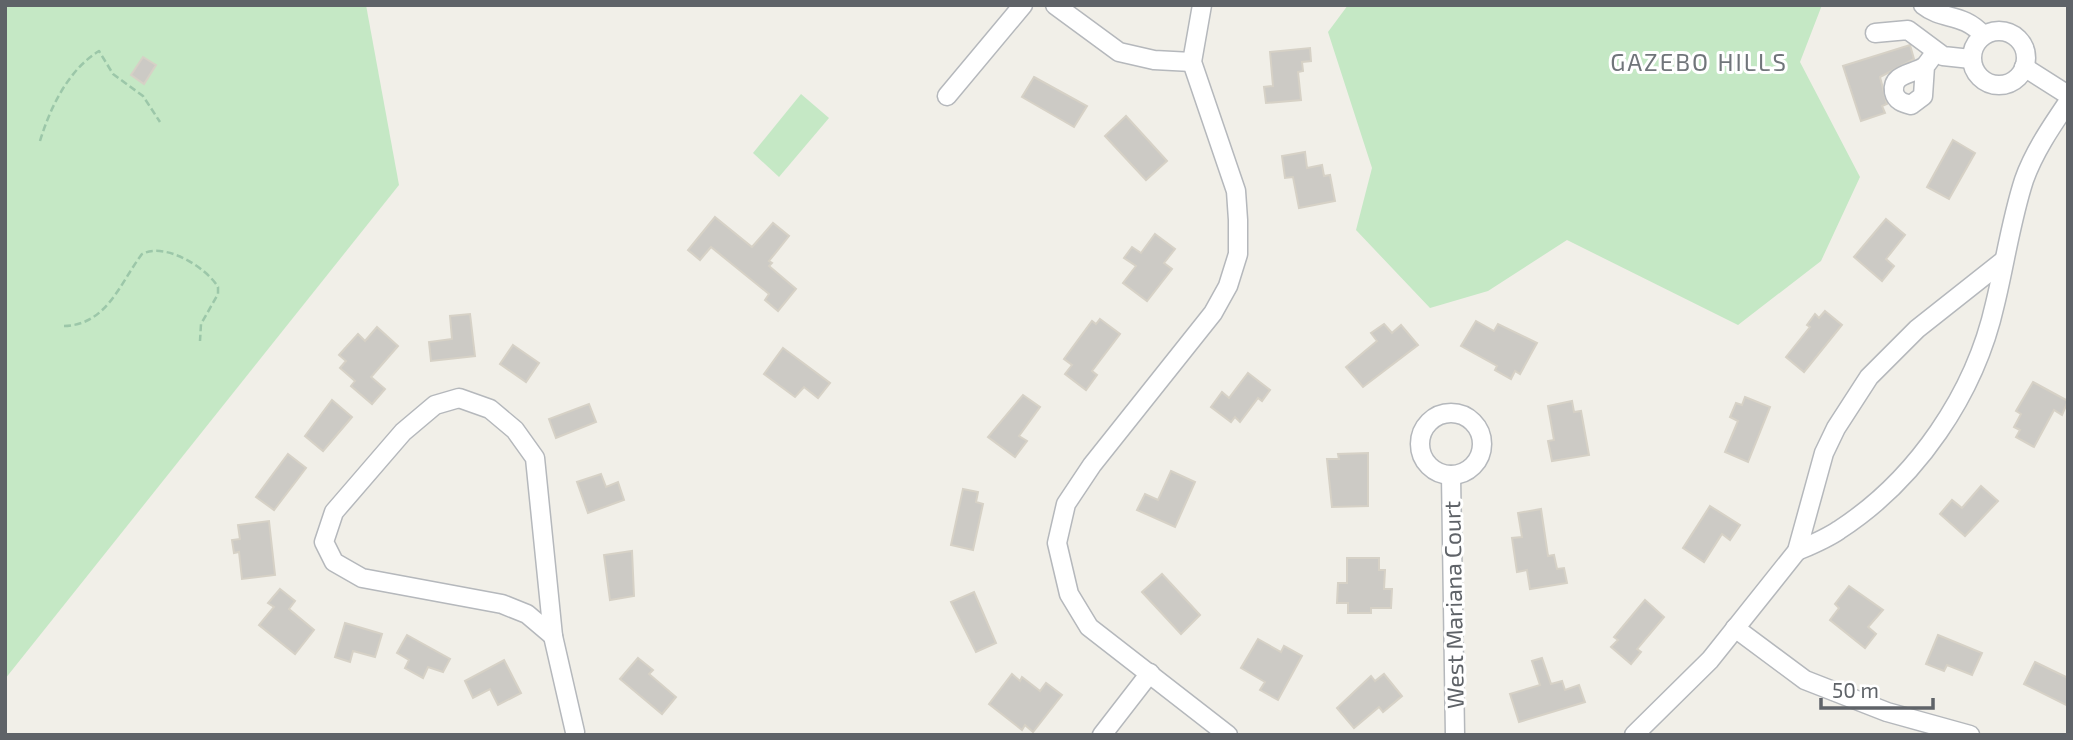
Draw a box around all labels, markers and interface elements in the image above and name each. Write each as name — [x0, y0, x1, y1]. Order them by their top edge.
district label: GAZEBO HILLS — [1610, 47, 1788, 76]
street label: West Mariana Court — [1437, 501, 1469, 709]
scale bar — [1821, 666, 1933, 710]
text: 50 m — [1832, 677, 1879, 702]

